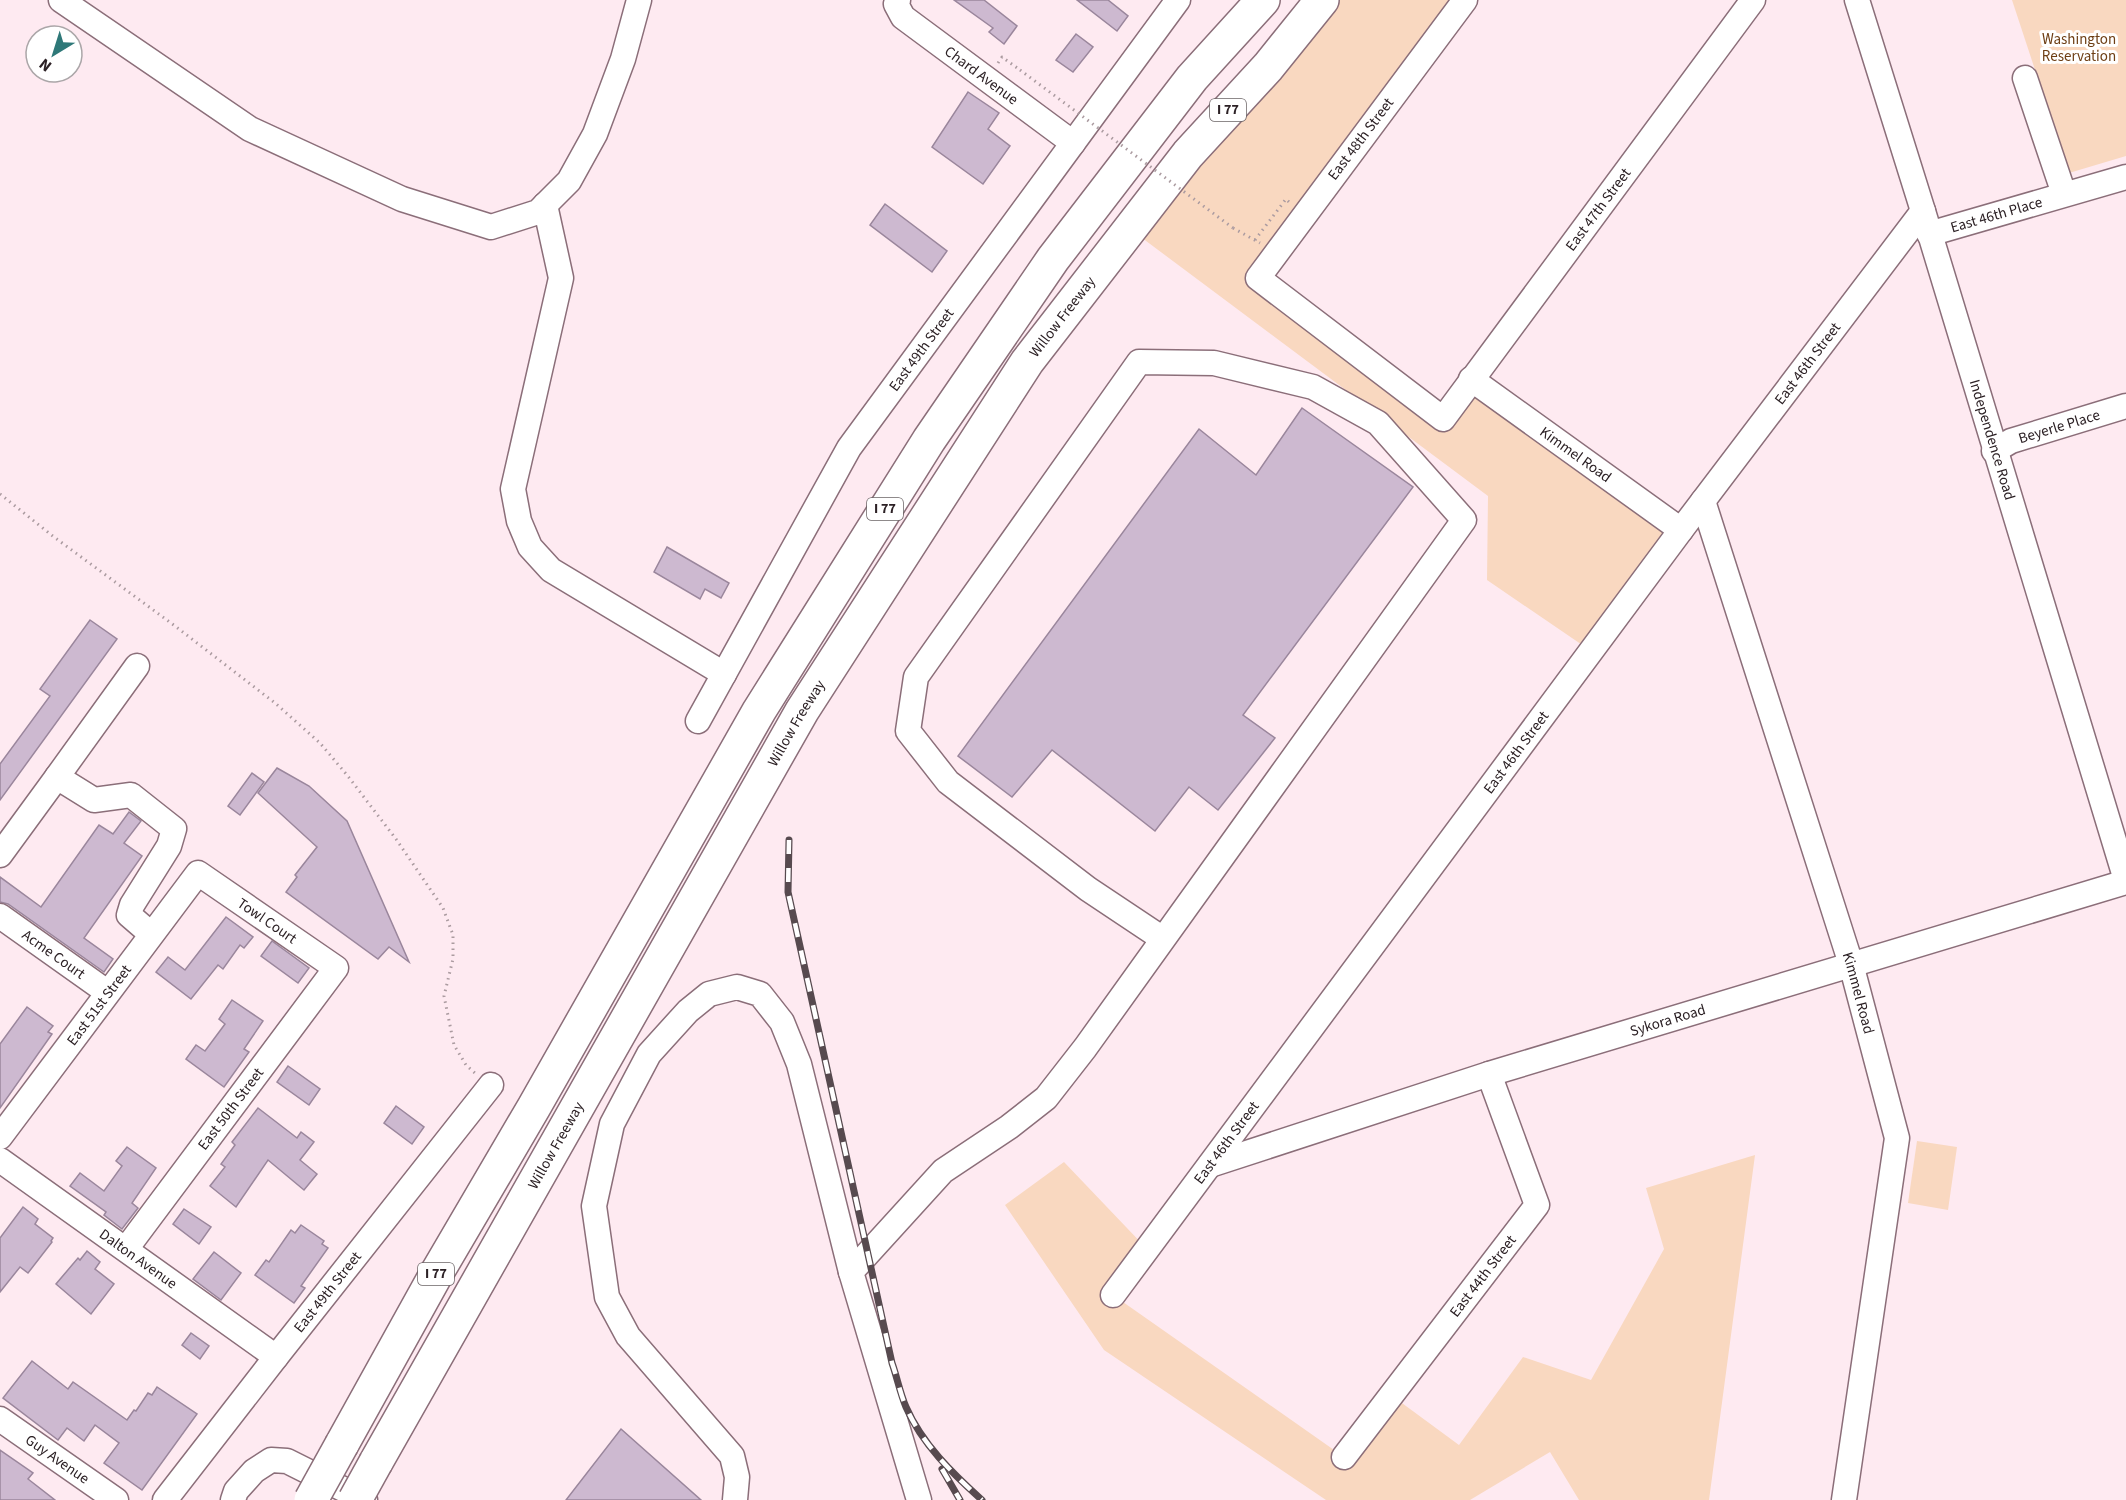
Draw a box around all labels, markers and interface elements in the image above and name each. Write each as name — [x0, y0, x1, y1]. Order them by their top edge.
north arrow — [24, 24, 84, 84]
park label: Washington Reservation — [2042, 29, 2116, 67]
street label: Chard Avenue — [940, 41, 1023, 110]
text: N — [34, 53, 56, 77]
street label: East 48th Street — [1323, 93, 1399, 185]
road number: I 77 — [1210, 99, 1246, 121]
street label: East 47th Street — [1560, 164, 1636, 255]
street label: East 46th Place — [1948, 191, 2045, 238]
street label: Willow Freeway — [1024, 272, 1100, 362]
street label: East 49th Street — [884, 304, 959, 396]
street label: East 46th Street — [1769, 318, 1846, 409]
street label: Independence Road — [1964, 377, 2021, 503]
street label: Beyerle Place — [2016, 404, 2102, 449]
street label: Kimmel Road — [1536, 421, 1616, 487]
road number: I 77 — [867, 498, 903, 520]
street label: Willow Freeway — [762, 676, 830, 770]
street label: East 46th Street — [1478, 706, 1554, 798]
street label: Towl Court — [233, 893, 301, 949]
street label: Acme Court — [18, 924, 90, 984]
street label: Kimmel Road — [1837, 949, 1880, 1036]
street label: East 51st Street — [62, 960, 136, 1050]
street label: Sykora Road — [1627, 999, 1708, 1041]
street label: East 50th Street — [193, 1063, 269, 1155]
street label: East 46th Street — [1189, 1097, 1264, 1188]
street label: Willow Freeway — [522, 1098, 589, 1193]
street label: Dalton Avenue — [95, 1224, 182, 1294]
street label: East 44th Street — [1444, 1231, 1521, 1321]
street label: East 49th Street — [289, 1247, 366, 1337]
road number: I 77 — [418, 1263, 454, 1285]
street label: Guy Avenue — [21, 1429, 94, 1489]

